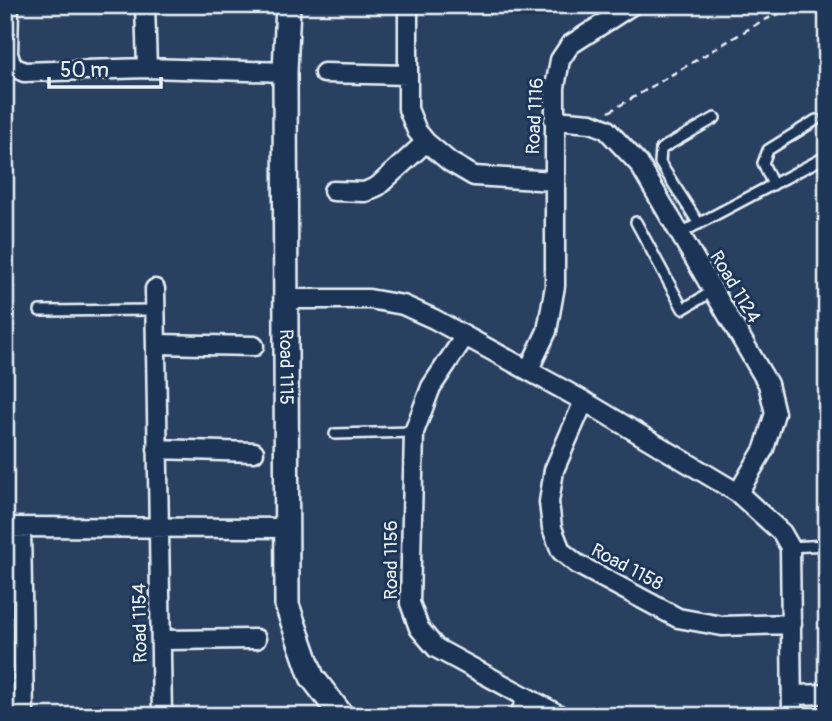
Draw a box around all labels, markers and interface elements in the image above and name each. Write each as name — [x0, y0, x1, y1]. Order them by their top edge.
scale bar — [49, 46, 161, 90]
text: 50 m — [60, 57, 109, 84]
street label: Road 1116 — [521, 77, 549, 155]
street label: Road 1124 — [704, 247, 766, 327]
street label: Road 1115 — [274, 329, 298, 405]
street label: Road 1156 — [379, 520, 403, 600]
street label: Road 1158 — [587, 538, 667, 596]
street label: Road 1154 — [127, 583, 153, 663]

